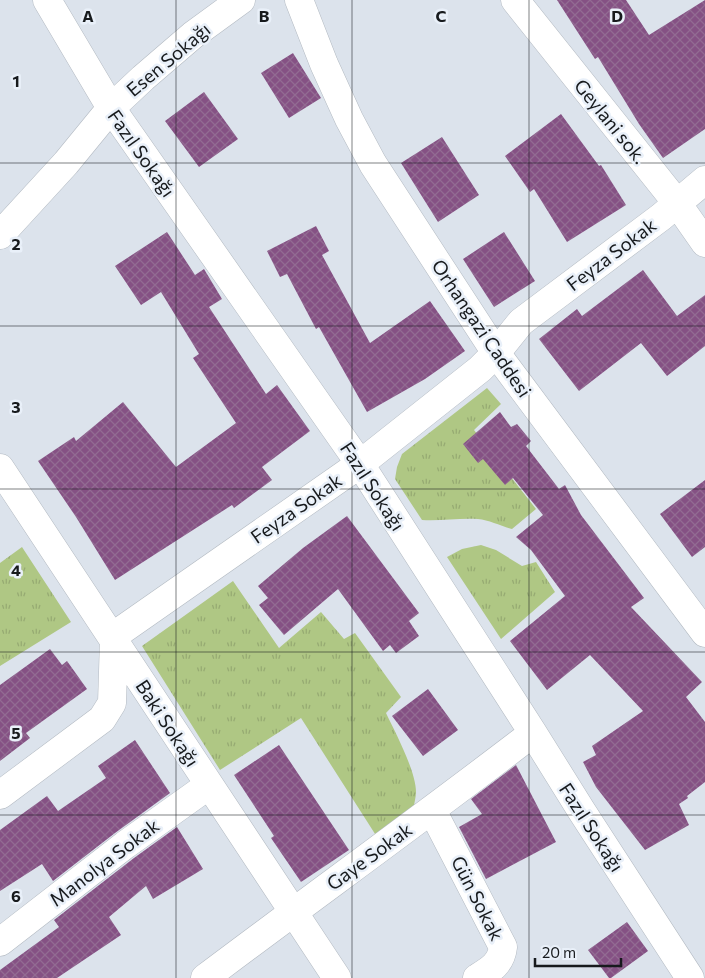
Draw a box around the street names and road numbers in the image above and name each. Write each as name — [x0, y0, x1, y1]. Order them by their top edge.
street label: Esen Sokağı — [121, 17, 215, 101]
street label: Geylani sok. — [570, 74, 652, 168]
street label: Fazıl Sokağı — [104, 105, 180, 201]
street label: Feyza Sokak — [562, 213, 660, 295]
street label: Orhangazi Caddesi — [427, 255, 537, 401]
street label: Fazıl Sokağı — [336, 437, 410, 535]
street label: Feyza Sokak — [246, 468, 346, 548]
street label: Baki Sokağı — [131, 675, 205, 771]
street label: Fazıl Sokağı — [555, 778, 629, 876]
street label: Manolya Sokak — [45, 813, 163, 911]
street label: Gaye Sokak — [322, 817, 416, 895]
street label: Gün Sokak — [447, 852, 509, 944]

